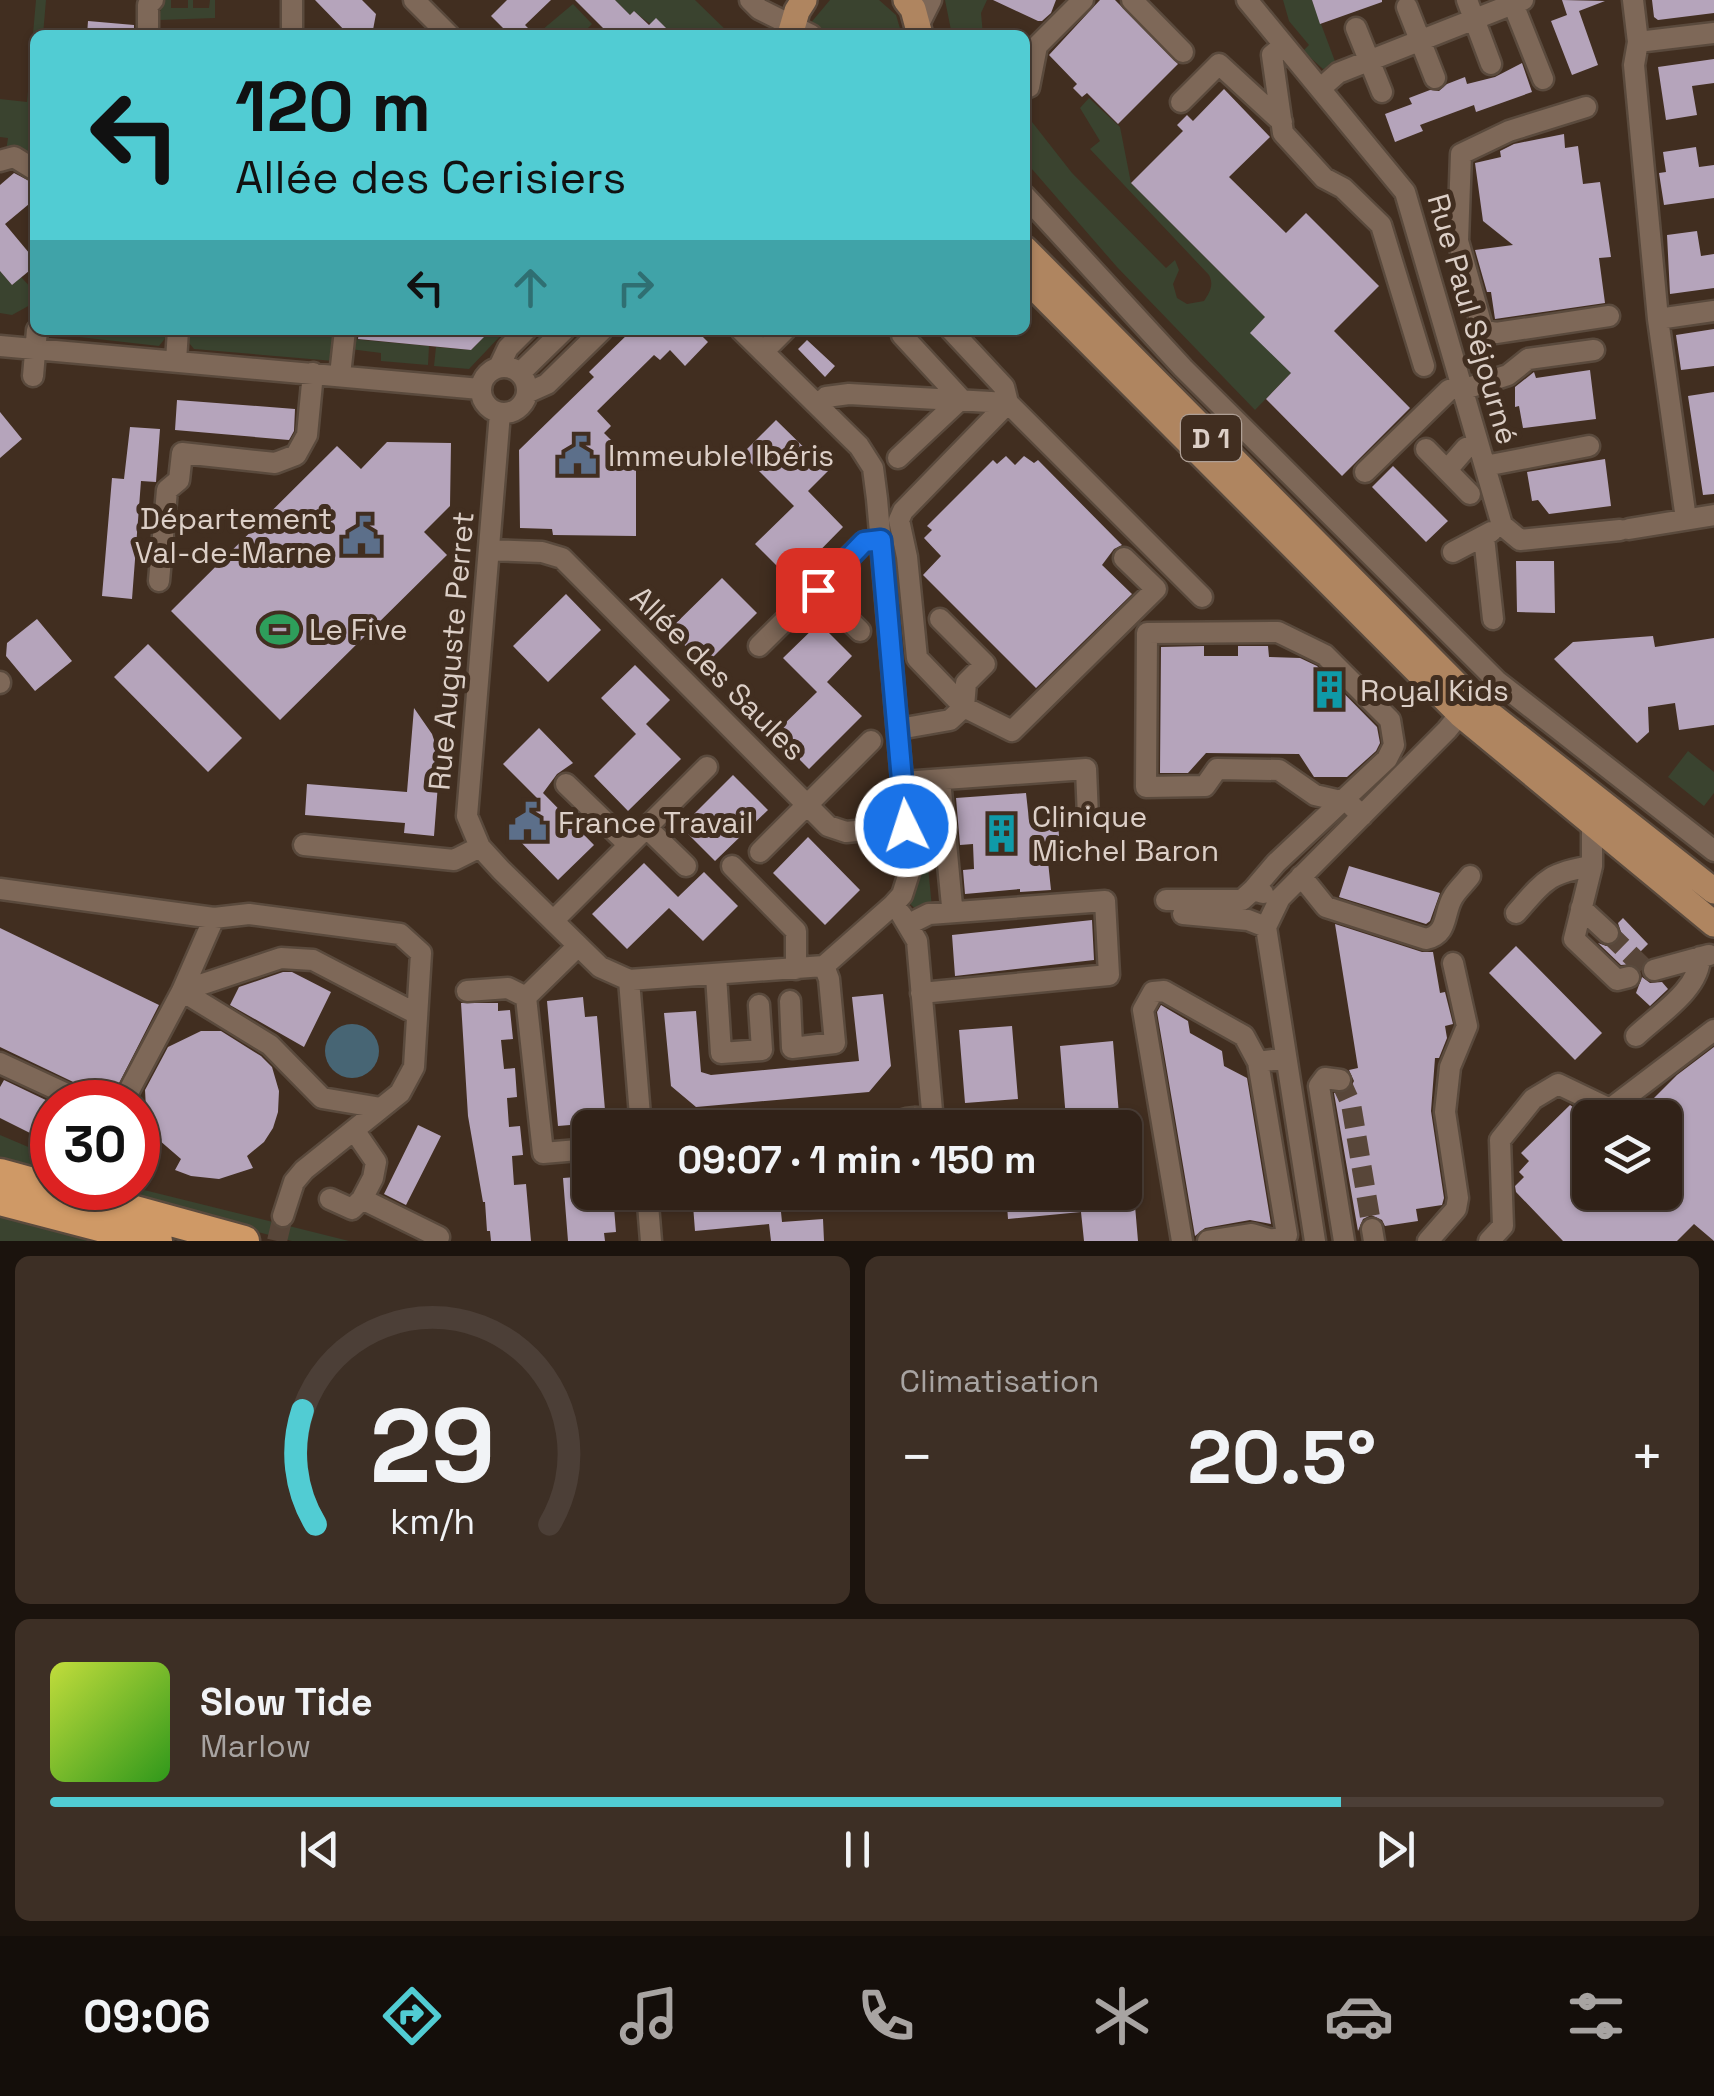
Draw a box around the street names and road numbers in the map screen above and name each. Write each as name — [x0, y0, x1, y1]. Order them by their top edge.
street label: Rue Paul Séjourné — [1419, 189, 1527, 449]
road number: D 1 — [1181, 415, 1241, 461]
street label: Rue Auguste Perret — [419, 510, 483, 792]
street label: Allée des Saules — [622, 577, 814, 769]

